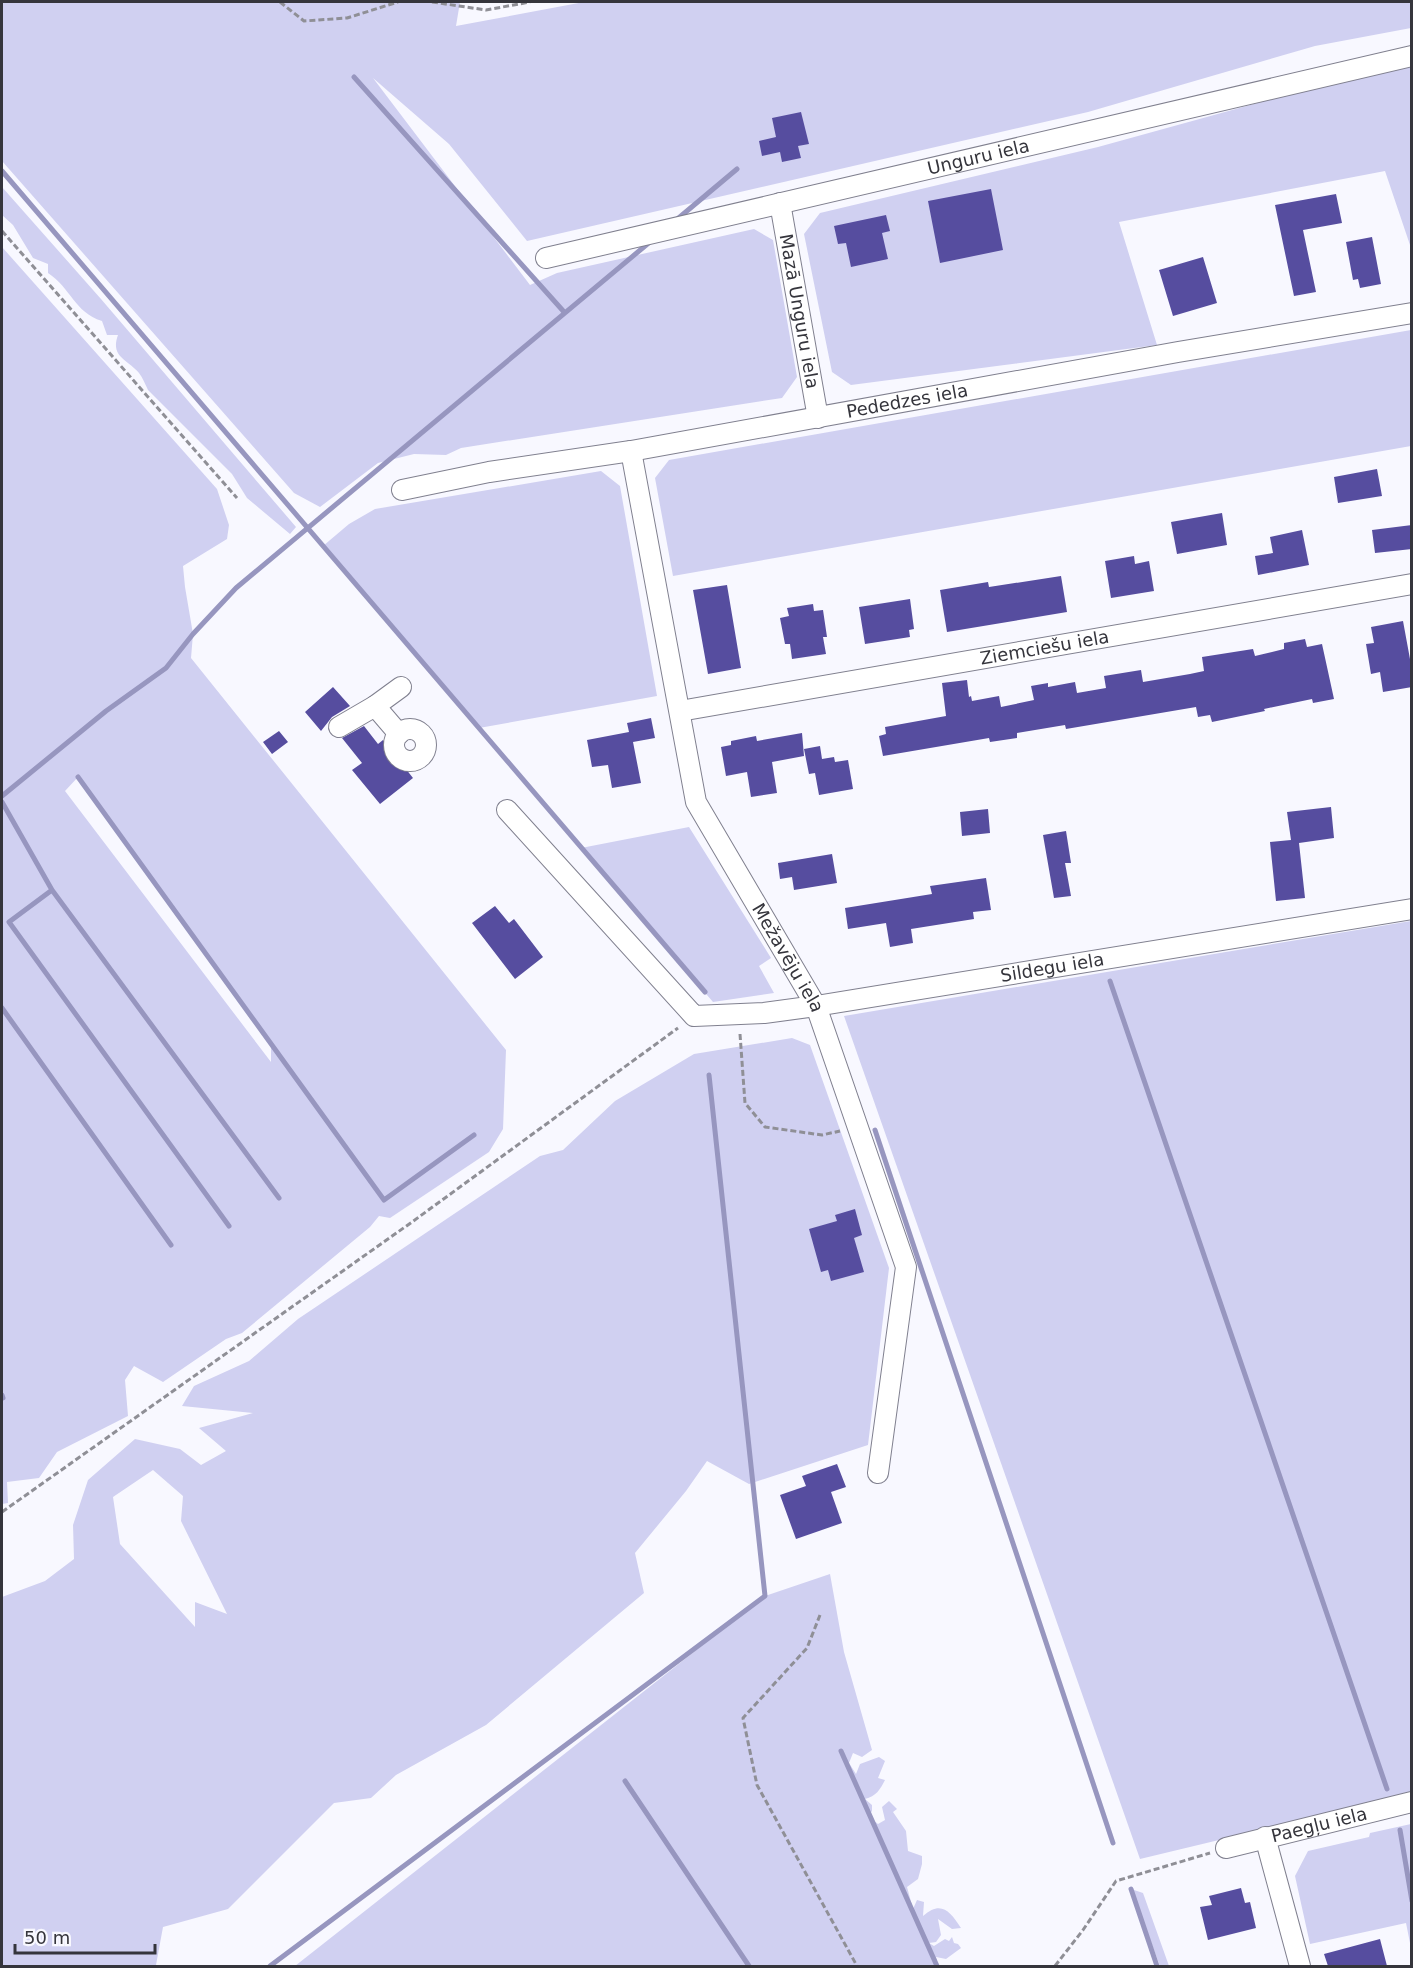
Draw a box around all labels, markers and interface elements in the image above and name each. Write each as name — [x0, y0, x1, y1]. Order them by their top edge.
street label: Unguru iela — [925, 135, 1031, 179]
street label: Mazā Unguru iela — [776, 232, 824, 390]
street label: Pededzes iela — [845, 379, 969, 422]
street label: Ziemciešu iela — [978, 626, 1111, 669]
street label: Mežavēju iela — [748, 899, 828, 1015]
street label: Sildegu iela — [999, 948, 1105, 986]
street label: Paegļu iela — [1269, 1803, 1369, 1846]
scale bar — [15, 1917, 154, 1955]
text: 50 m — [24, 1927, 70, 1948]

